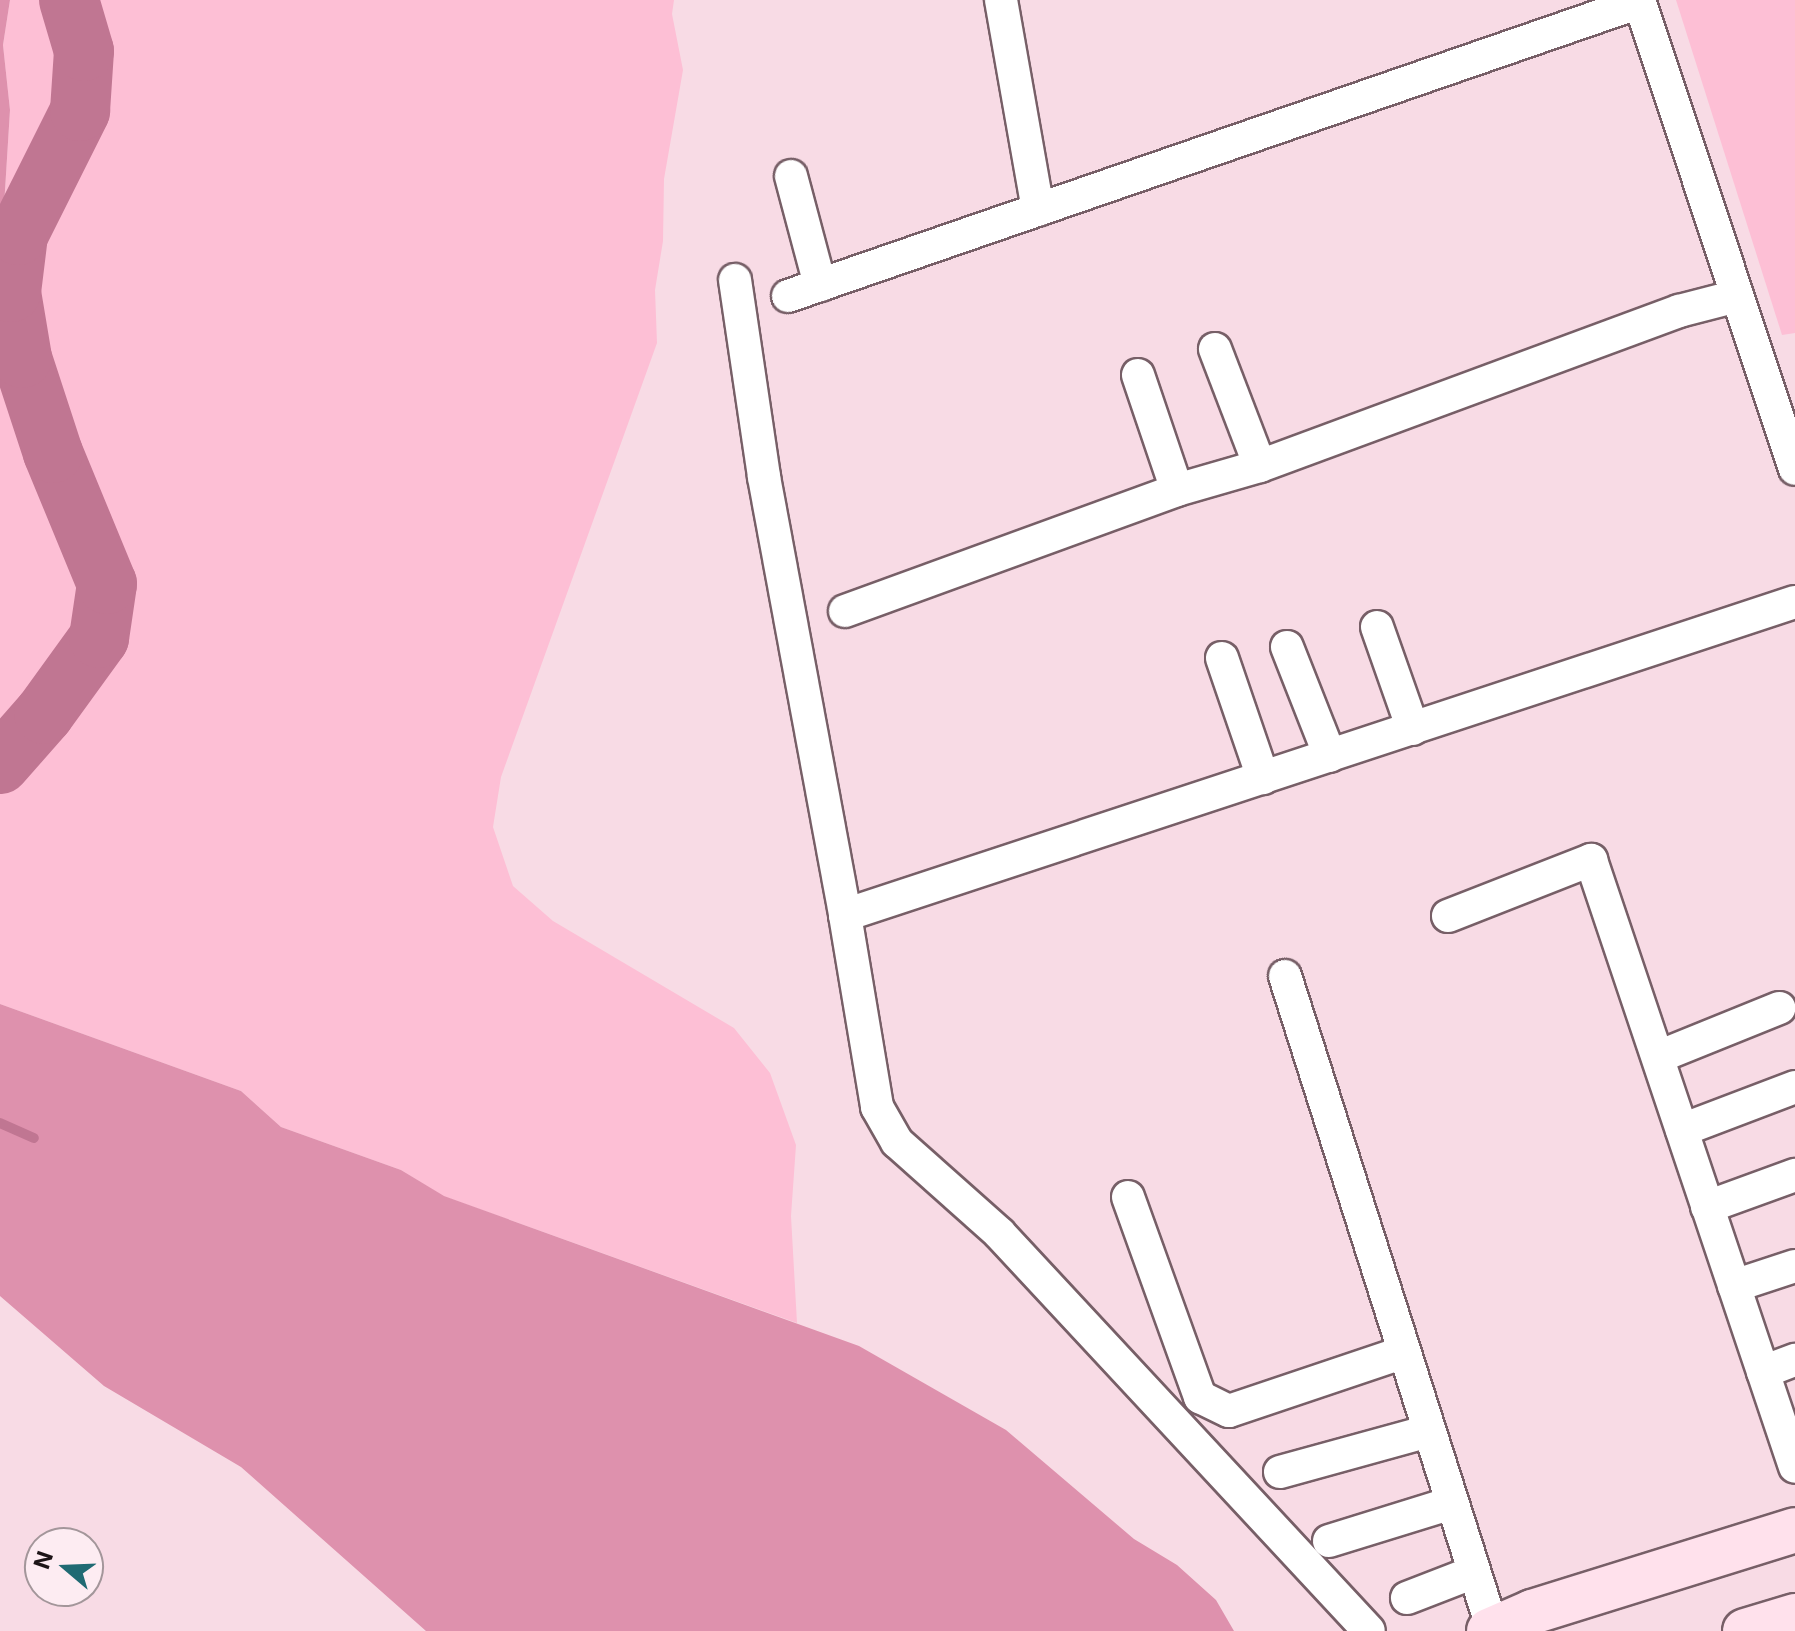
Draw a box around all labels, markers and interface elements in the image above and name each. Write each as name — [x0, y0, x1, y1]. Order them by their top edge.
north arrow — [24, 1527, 104, 1607]
text: N — [28, 1548, 58, 1572]

